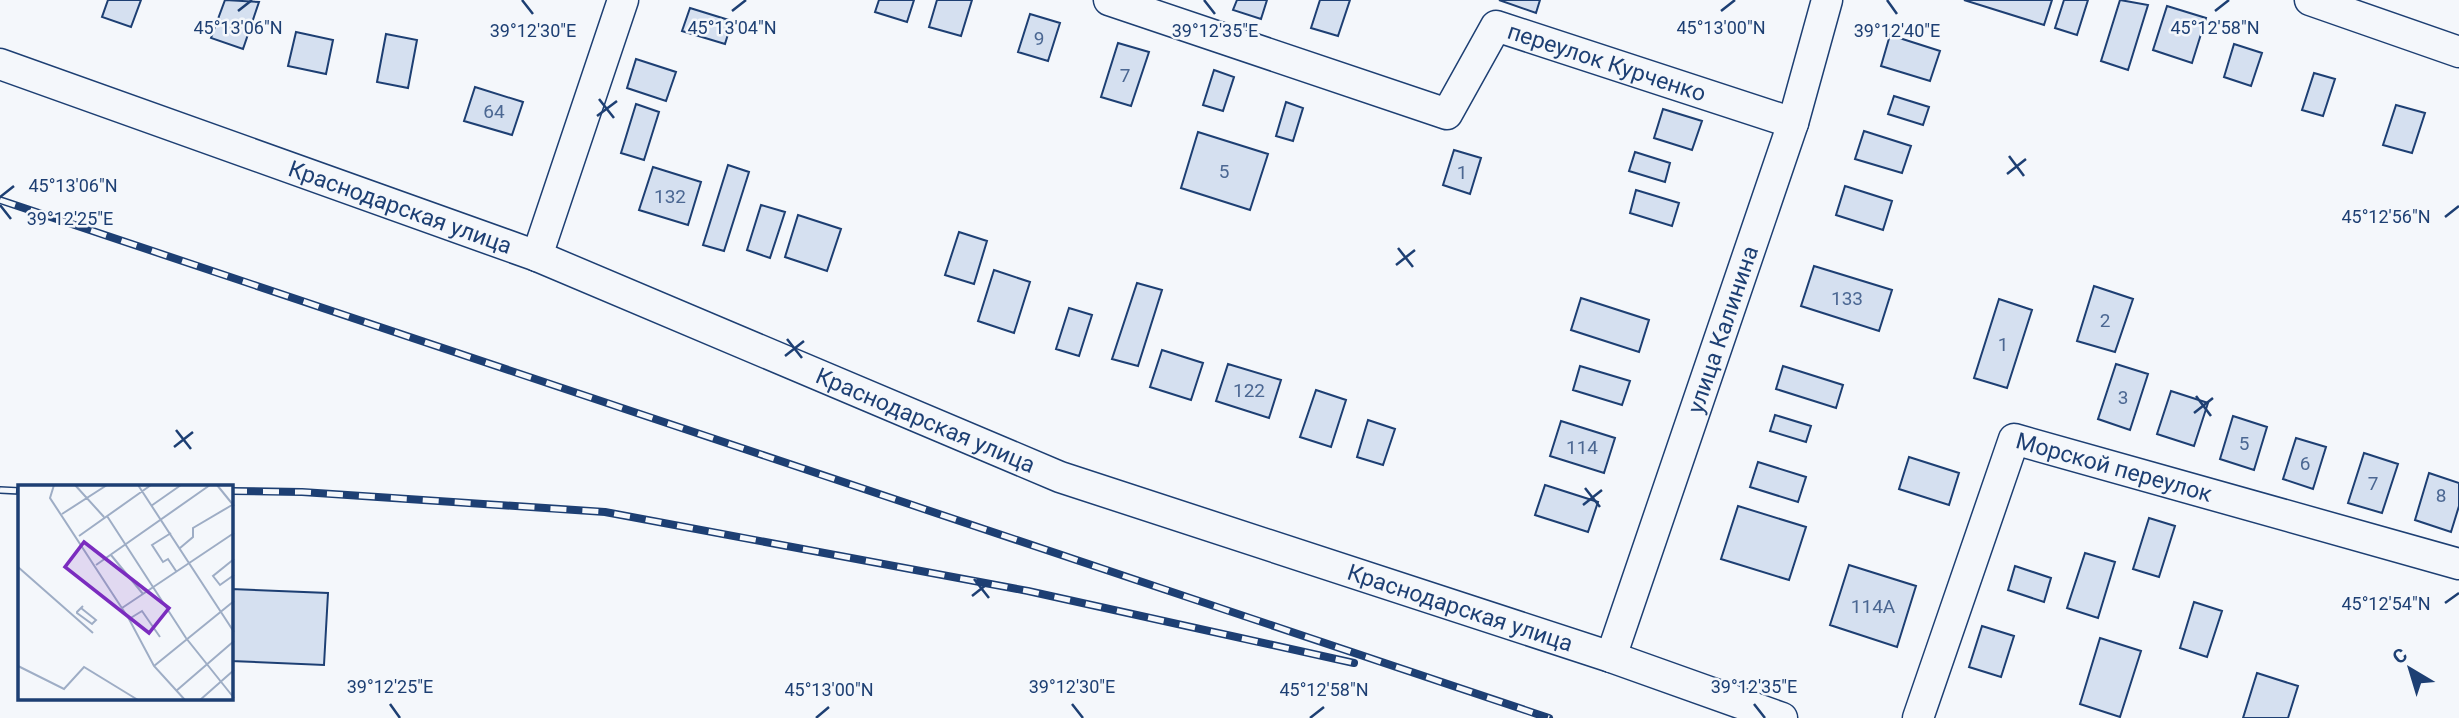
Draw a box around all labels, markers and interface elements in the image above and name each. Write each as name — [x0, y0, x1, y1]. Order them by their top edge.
text: 45°13'06"N — [193, 17, 283, 38]
text: 45°13'04"N — [687, 17, 777, 38]
text: 45°13'00"N — [1676, 17, 1766, 38]
text: 45°12'58"N — [2170, 17, 2260, 38]
street label: переулок Курченко — [1504, 18, 1709, 108]
text: 39°12'30"E — [490, 20, 576, 41]
text: 39°12'35"E — [1172, 20, 1258, 41]
text: 39°12'40"E — [1854, 20, 1940, 41]
house number: 9 — [1034, 27, 1044, 50]
house number: 7 — [1120, 64, 1130, 87]
house number: 64 — [483, 100, 505, 123]
street label: Краснодарская улица — [285, 155, 515, 260]
house number: 5 — [1219, 160, 1229, 183]
house number: 1 — [1457, 161, 1467, 184]
text: 45°13'06"N — [28, 175, 118, 196]
house number: 132 — [654, 185, 686, 208]
text: 45°12'56"N — [2341, 206, 2431, 227]
text: 39°12'25"E — [27, 208, 113, 229]
street label: улица Калинина — [1682, 242, 1764, 417]
house number: 133 — [1831, 287, 1863, 310]
house number: 2 — [2100, 309, 2110, 332]
house number: 1 — [1998, 333, 2008, 356]
street label: Краснодарская улица — [812, 362, 1039, 479]
house number: 122 — [1233, 379, 1265, 402]
house number: 3 — [2118, 386, 2128, 409]
street label: Морской переулок — [2013, 427, 2215, 508]
house number: 5 — [2239, 432, 2249, 455]
house number: 114 — [1566, 436, 1598, 459]
house number: 6 — [2300, 452, 2310, 475]
house number: 7 — [2368, 472, 2378, 495]
house number: 8 — [2436, 484, 2446, 507]
inset map — [18, 485, 233, 700]
street label: Краснодарская улица — [1344, 559, 1576, 658]
text: 45°12'54"N — [2341, 593, 2431, 614]
house number: 114А — [1851, 595, 1896, 618]
north arrow — [2375, 634, 2445, 704]
text: С — [2388, 643, 2412, 669]
text: 39°12'25"E — [347, 676, 433, 697]
text: 39°12'30"E — [1029, 676, 1115, 697]
text: 39°12'35"E — [1711, 676, 1797, 697]
text: 45°13'00"N — [784, 679, 874, 700]
text: 45°12'58"N — [1279, 679, 1369, 700]

